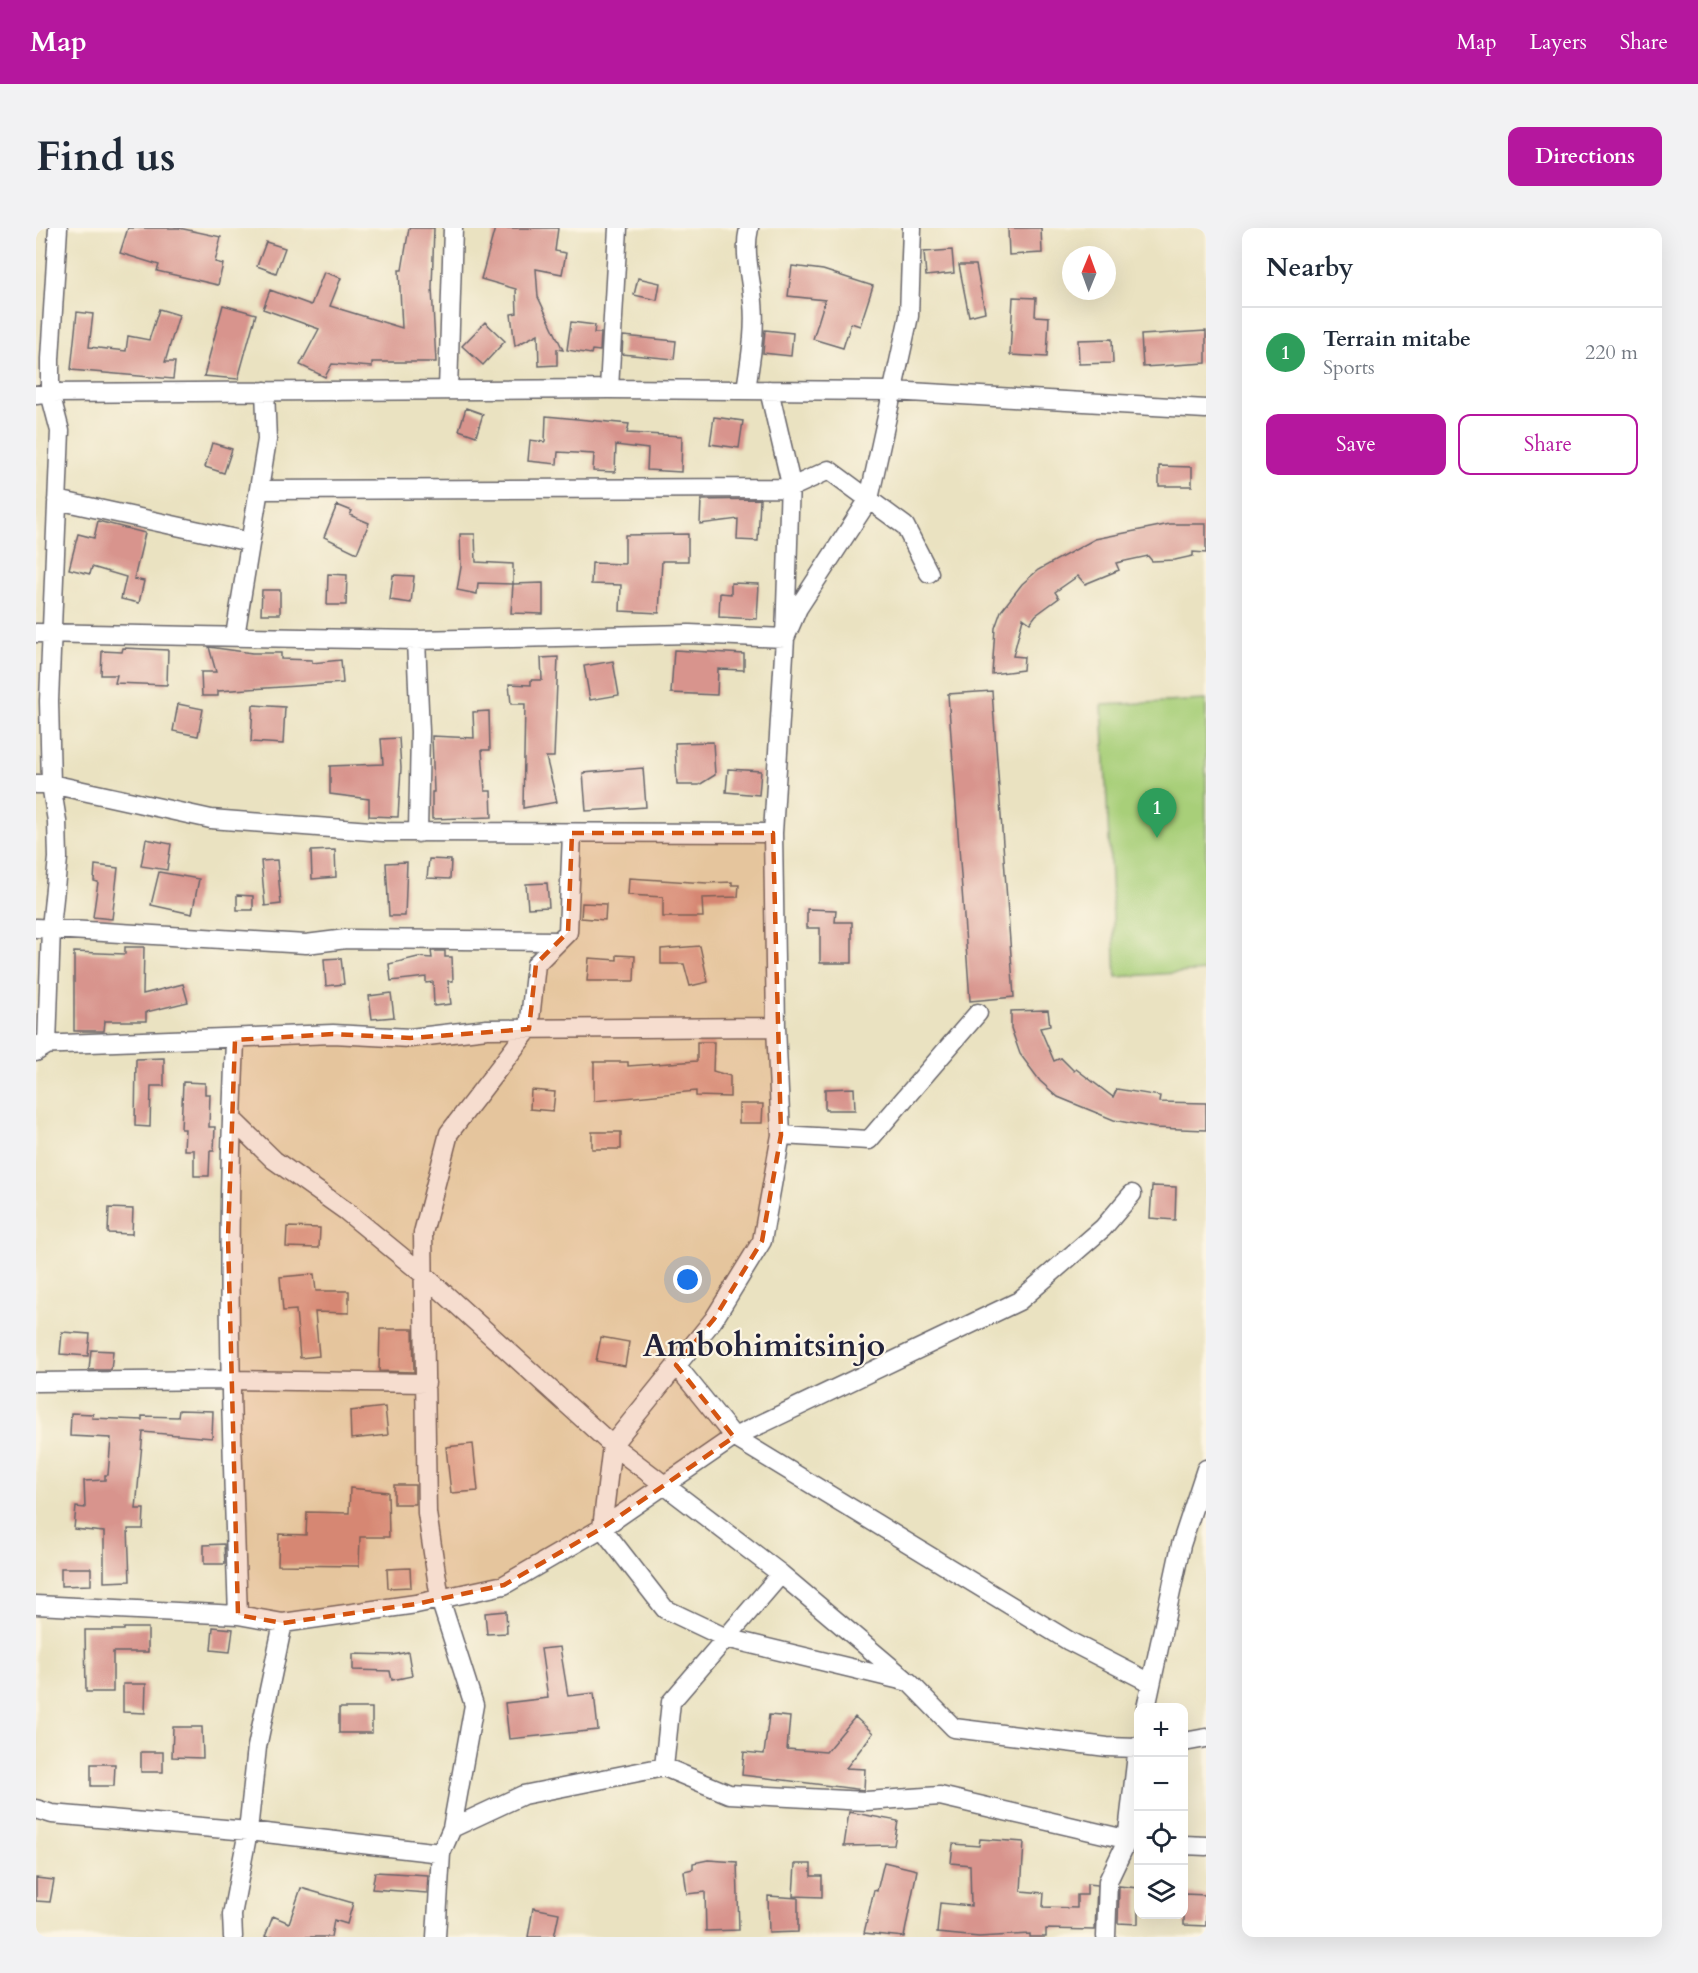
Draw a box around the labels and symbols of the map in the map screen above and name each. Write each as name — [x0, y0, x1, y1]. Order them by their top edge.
north arrow — [1062, 246, 1116, 300]
pin: 1 — [1138, 788, 1176, 838]
your location — [673, 1265, 702, 1294]
district label: Ambohimitsinjo — [643, 1324, 885, 1368]

